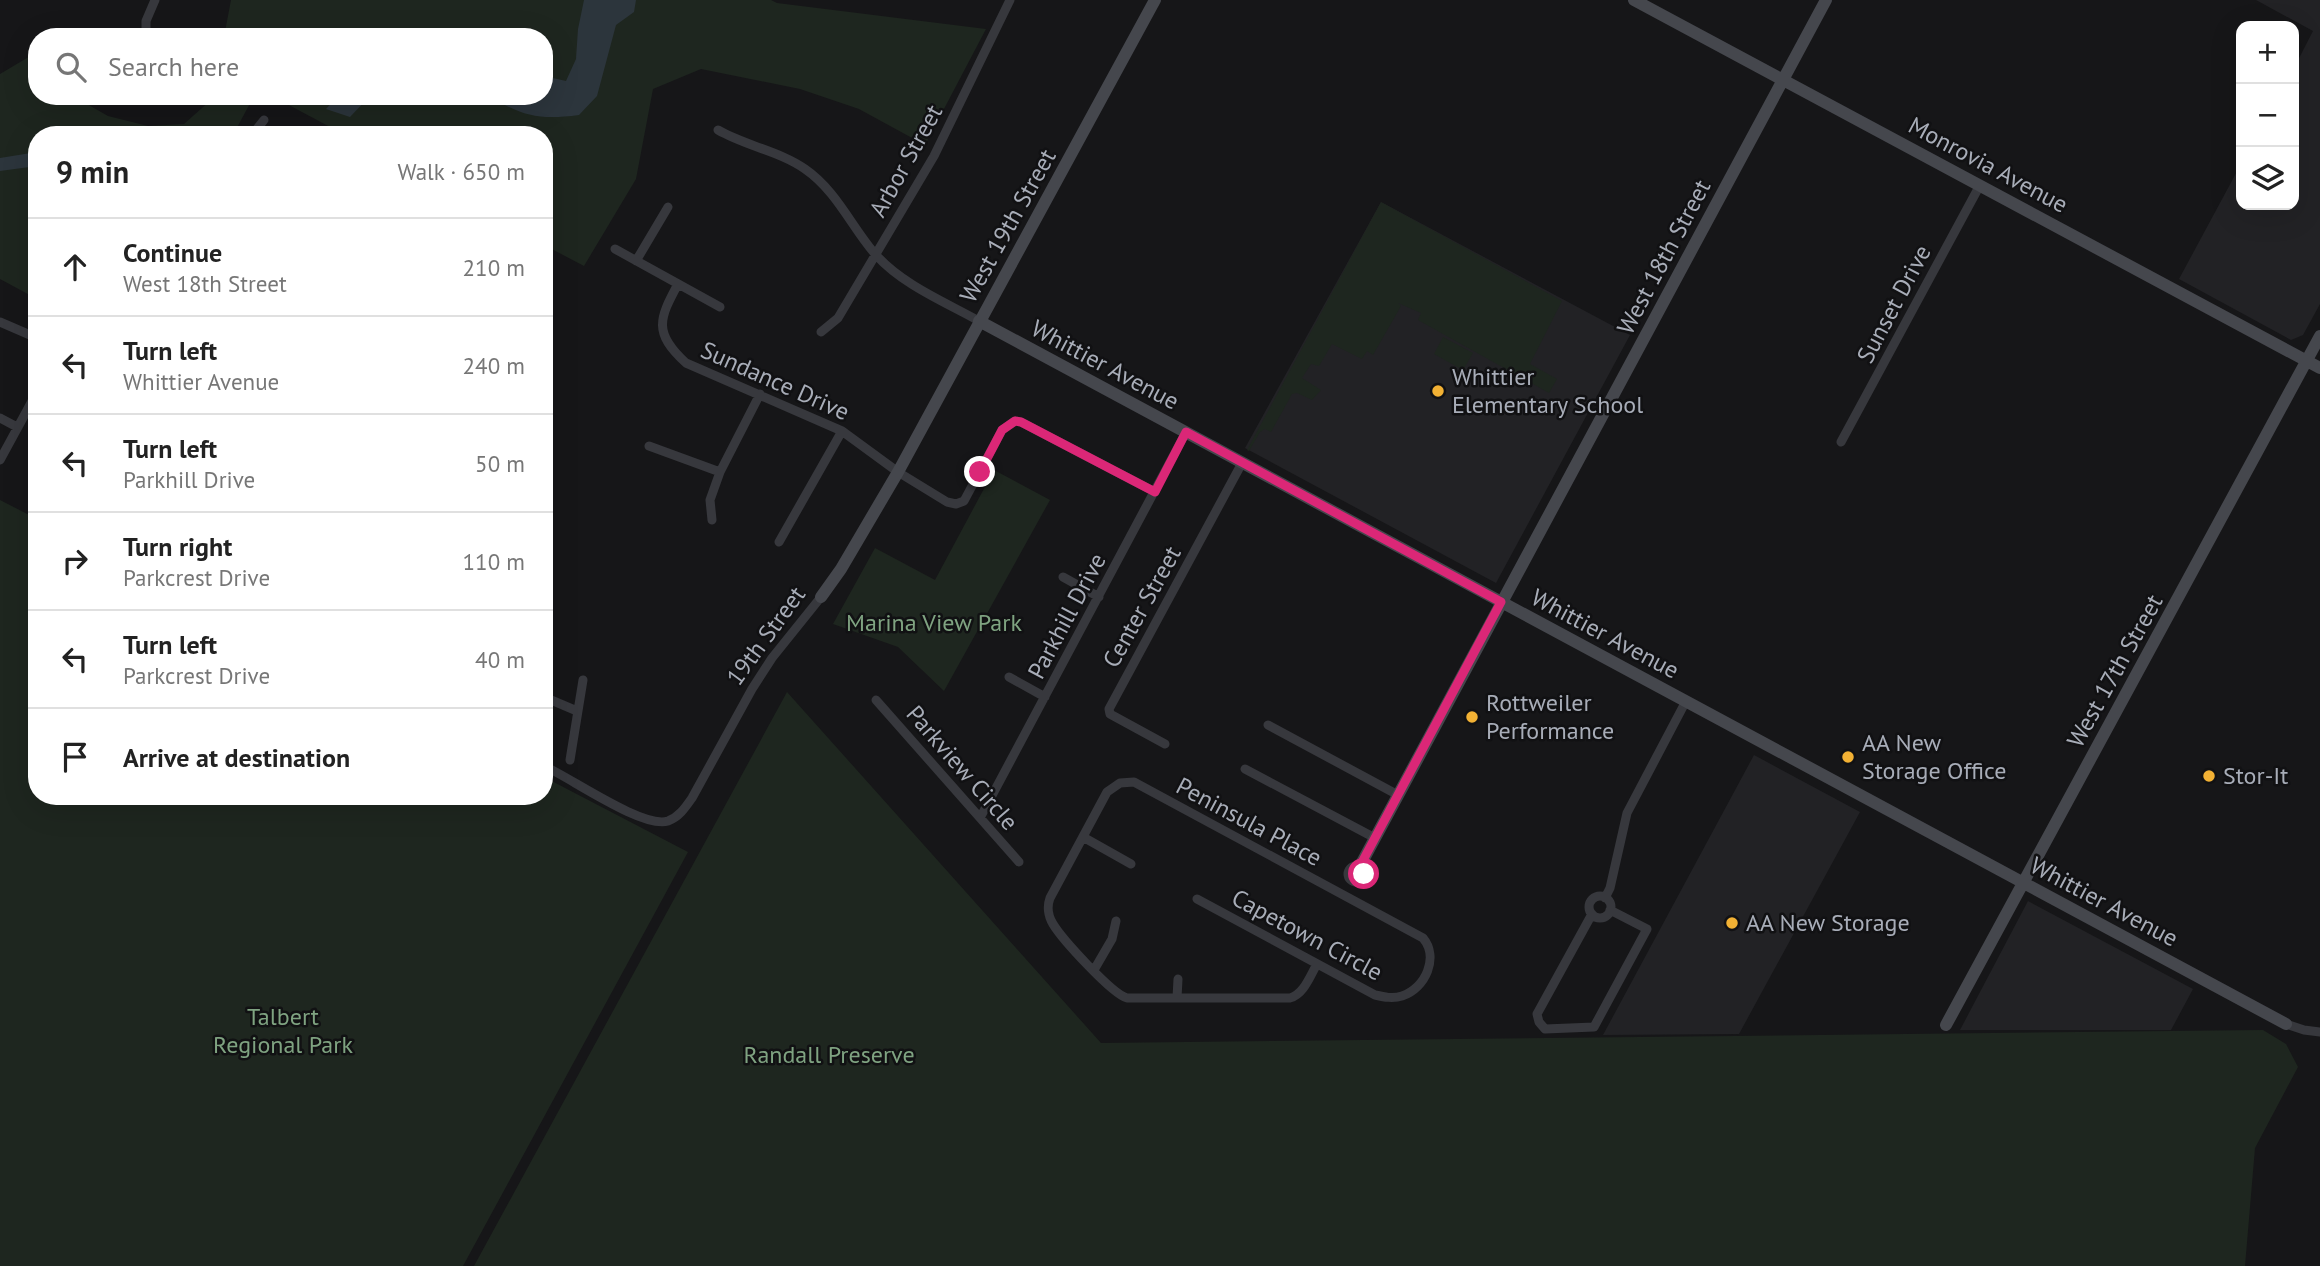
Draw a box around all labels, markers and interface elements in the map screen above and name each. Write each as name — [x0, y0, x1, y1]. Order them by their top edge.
map controls — [2236, 21, 2299, 210]
button: + — [2236, 21, 2299, 84]
search box — [28, 28, 553, 105]
icon: search — [52, 48, 90, 86]
text: Search here — [108, 50, 239, 83]
button: − — [2236, 84, 2299, 147]
street label: Arbor Street — [862, 99, 949, 222]
street label: Monrovia Avenue — [1903, 110, 2073, 220]
street label: West 19th Street — [953, 144, 1063, 308]
button: layers — [2236, 147, 2299, 210]
text: 9 min — [56, 152, 129, 191]
text: Walk · 650 m — [398, 157, 525, 186]
street label: West 18th Street — [1610, 174, 1717, 339]
text: Continue — [123, 236, 222, 269]
street label: Sunset Drive — [1849, 239, 1938, 368]
icon: ahead — [56, 248, 94, 286]
text: 210 m — [463, 253, 525, 282]
text: West 18th Street — [123, 269, 287, 298]
street label: Whittier Avenue — [1026, 313, 1185, 417]
text: Turn left — [123, 334, 217, 367]
street label: Sundance Drive — [696, 334, 854, 427]
icon: left — [56, 346, 94, 384]
text: 240 m — [463, 351, 525, 380]
place label: Whittier Elementary School — [1452, 361, 1643, 420]
text: Whittier Avenue — [123, 367, 279, 396]
marker: Whittier Elementary School — [1430, 383, 1446, 399]
text: Turn left — [123, 432, 217, 465]
icon: left — [56, 444, 94, 482]
text: 50 m — [475, 449, 525, 478]
route end — [964, 456, 995, 487]
text: Parkhill Drive — [123, 465, 255, 494]
text: Turn right — [123, 530, 232, 563]
street label: Center Street — [1095, 541, 1188, 673]
icon: right — [56, 542, 94, 580]
text: 110 m — [463, 547, 525, 576]
street label: Parkhill Drive — [1021, 548, 1113, 684]
text: Parkcrest Drive — [123, 563, 270, 592]
street label: 19th Street — [719, 580, 812, 691]
street label: Whittier Avenue — [1526, 582, 1685, 686]
street label: West 17th Street — [2060, 589, 2169, 753]
park label: Marina View Park — [846, 607, 1022, 638]
text: Turn left — [123, 628, 217, 661]
icon: left — [56, 640, 94, 678]
text: 40 m — [475, 645, 525, 674]
text: Parkcrest Drive — [123, 661, 270, 690]
place label: Rottweiler Performance — [1486, 687, 1614, 746]
street label: Parkview Circle — [900, 699, 1025, 837]
marker: Rottweiler Performance — [1464, 709, 1480, 725]
place label: AA New Storage Office — [1862, 727, 2007, 786]
icon: arrive — [56, 738, 94, 776]
text: Arrive at destination — [123, 741, 350, 774]
marker: AA New Storage Office — [1840, 749, 1856, 765]
place label: Stor-It — [2223, 760, 2288, 791]
marker: Stor-It — [2201, 768, 2217, 784]
street label: Peninsula Place — [1171, 770, 1327, 873]
street label: Whittier Avenue — [2025, 850, 2184, 954]
route start — [1348, 858, 1379, 889]
street label: Capetown Circle — [1227, 882, 1388, 987]
place label: AA New Storage — [1746, 907, 1910, 938]
marker: AA New Storage — [1724, 915, 1740, 931]
park label: Talbert Regional Park — [213, 1001, 353, 1060]
park label: Randall Preserve — [743, 1039, 915, 1070]

